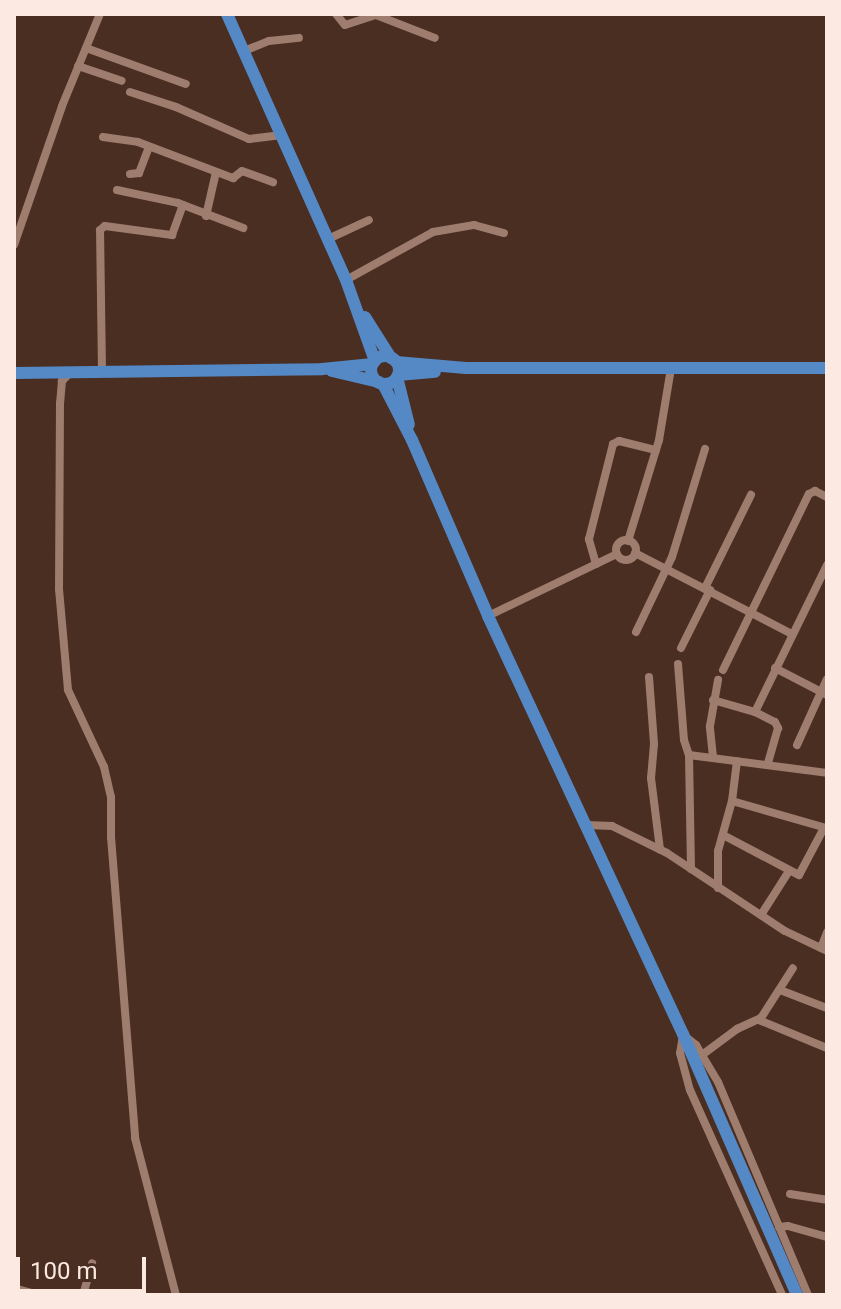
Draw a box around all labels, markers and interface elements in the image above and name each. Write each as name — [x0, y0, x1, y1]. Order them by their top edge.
scale bar — [20, 1241, 150, 1291]
text: 100 m — [30, 1257, 97, 1285]

